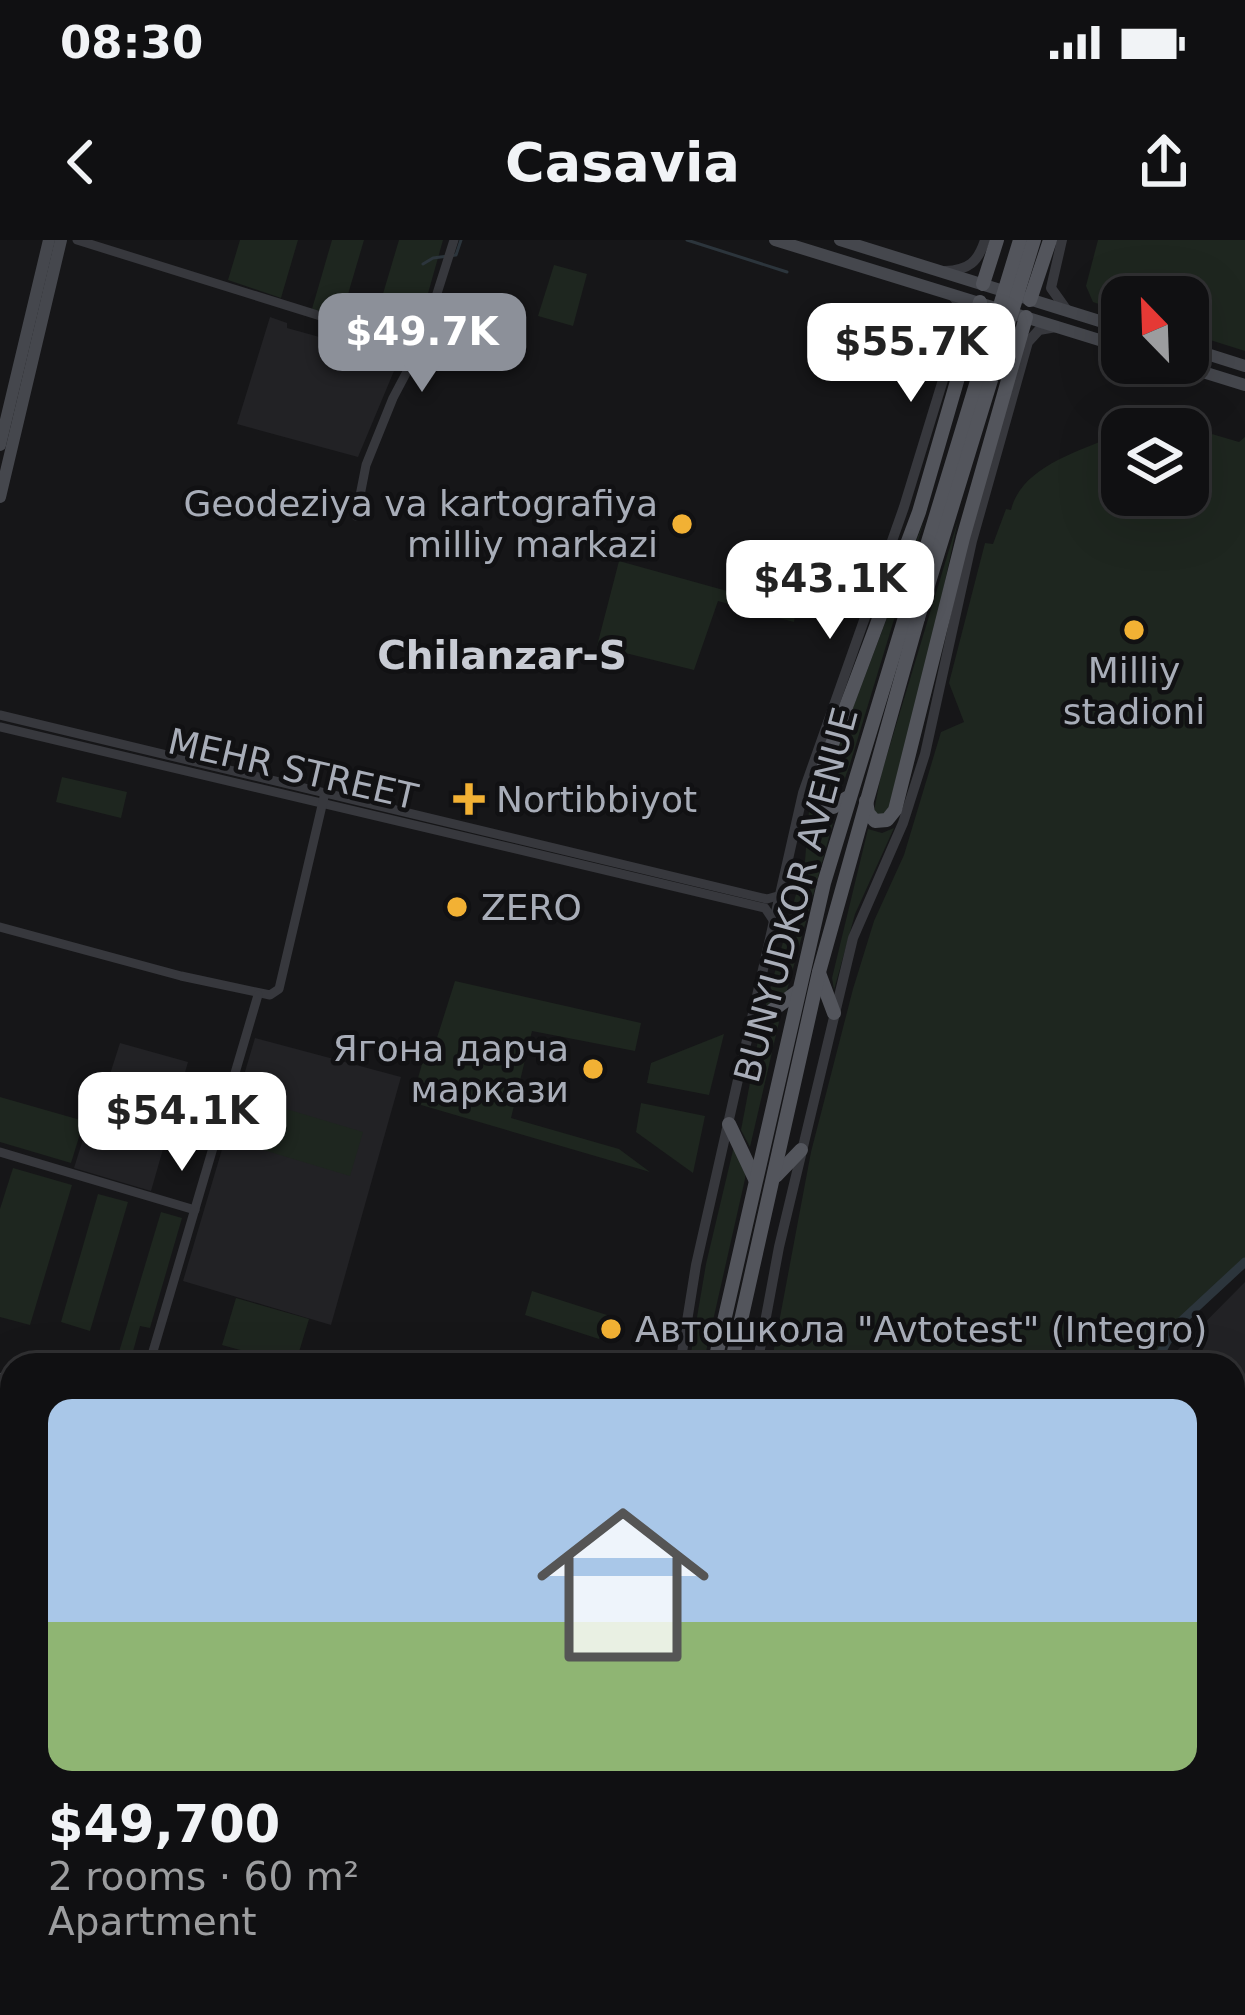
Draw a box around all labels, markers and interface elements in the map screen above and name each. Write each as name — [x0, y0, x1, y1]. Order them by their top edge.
text: 08:30 — [60, 16, 203, 69]
icon: back — [48, 129, 114, 195]
icon: share — [1131, 129, 1197, 195]
text: Casavia — [505, 131, 740, 194]
north arrow — [1101, 276, 1209, 384]
map controls — [1101, 276, 1209, 516]
pin: $49.7K — [324, 293, 520, 395]
pin: $55.7K — [813, 303, 1009, 405]
text: $49.7K — [345, 309, 499, 354]
text: $55.7K — [834, 319, 988, 364]
button: layers — [1101, 408, 1209, 516]
place label: Geodeziya va kartografiya milliy markazi — [183, 483, 658, 565]
marker: Geodeziya va kartografiya milliy markazi — [669, 511, 695, 537]
pin: $43.1K — [732, 540, 928, 642]
text: $43.1K — [753, 556, 907, 601]
marker: Milliy stadioni — [1121, 617, 1147, 643]
district label: Chilanzar-S — [377, 633, 627, 678]
place label: Milliy stadioni — [1063, 650, 1205, 732]
street label: BUNYUDKOR AVENUE — [726, 703, 866, 1087]
street label: MEHR STREET — [164, 720, 423, 818]
place label: Nortibbiyot — [496, 779, 697, 820]
marker: Nortibbiyot — [453, 783, 485, 815]
place label: ZERO — [481, 887, 582, 928]
marker: ZERO — [444, 894, 470, 920]
place label: Ягона дарча маркази — [333, 1028, 569, 1110]
marker: Ягона дарча маркази — [580, 1056, 606, 1082]
pin: $54.1K — [84, 1072, 280, 1174]
text: $54.1K — [105, 1088, 259, 1133]
place label: Автошкола "Avtotest" (Integro) — [635, 1309, 1207, 1350]
marker: Автошкола "Avtotest" (Integro) — [598, 1316, 624, 1342]
icon: home — [515, 1477, 731, 1693]
text: $49,700 — [48, 1795, 280, 1854]
text: 2 rooms · 60 m² — [48, 1854, 359, 1899]
text: Apartment — [48, 1899, 257, 1944]

